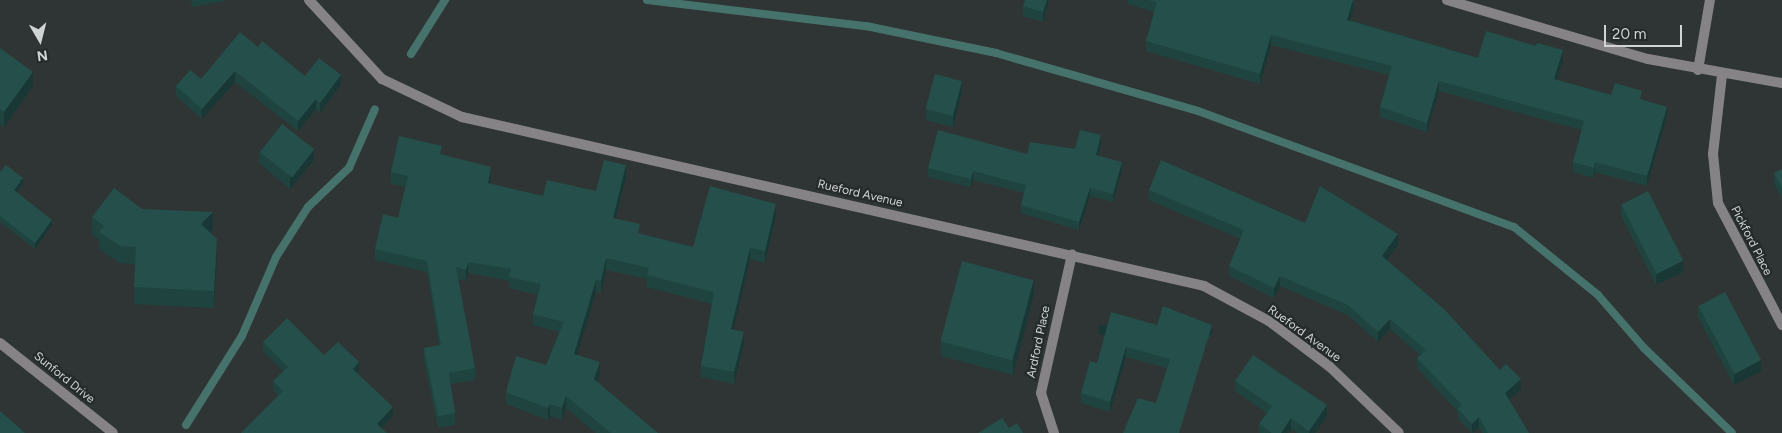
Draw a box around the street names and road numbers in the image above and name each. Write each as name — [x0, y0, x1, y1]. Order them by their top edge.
street label: Rueford Avenue — [816, 177, 904, 211]
street label: Pickford Place — [1727, 204, 1775, 278]
street label: Rueford Avenue — [1265, 303, 1343, 365]
street label: Ardford Place — [1024, 305, 1054, 379]
street label: Sunford Drive — [31, 349, 97, 407]

